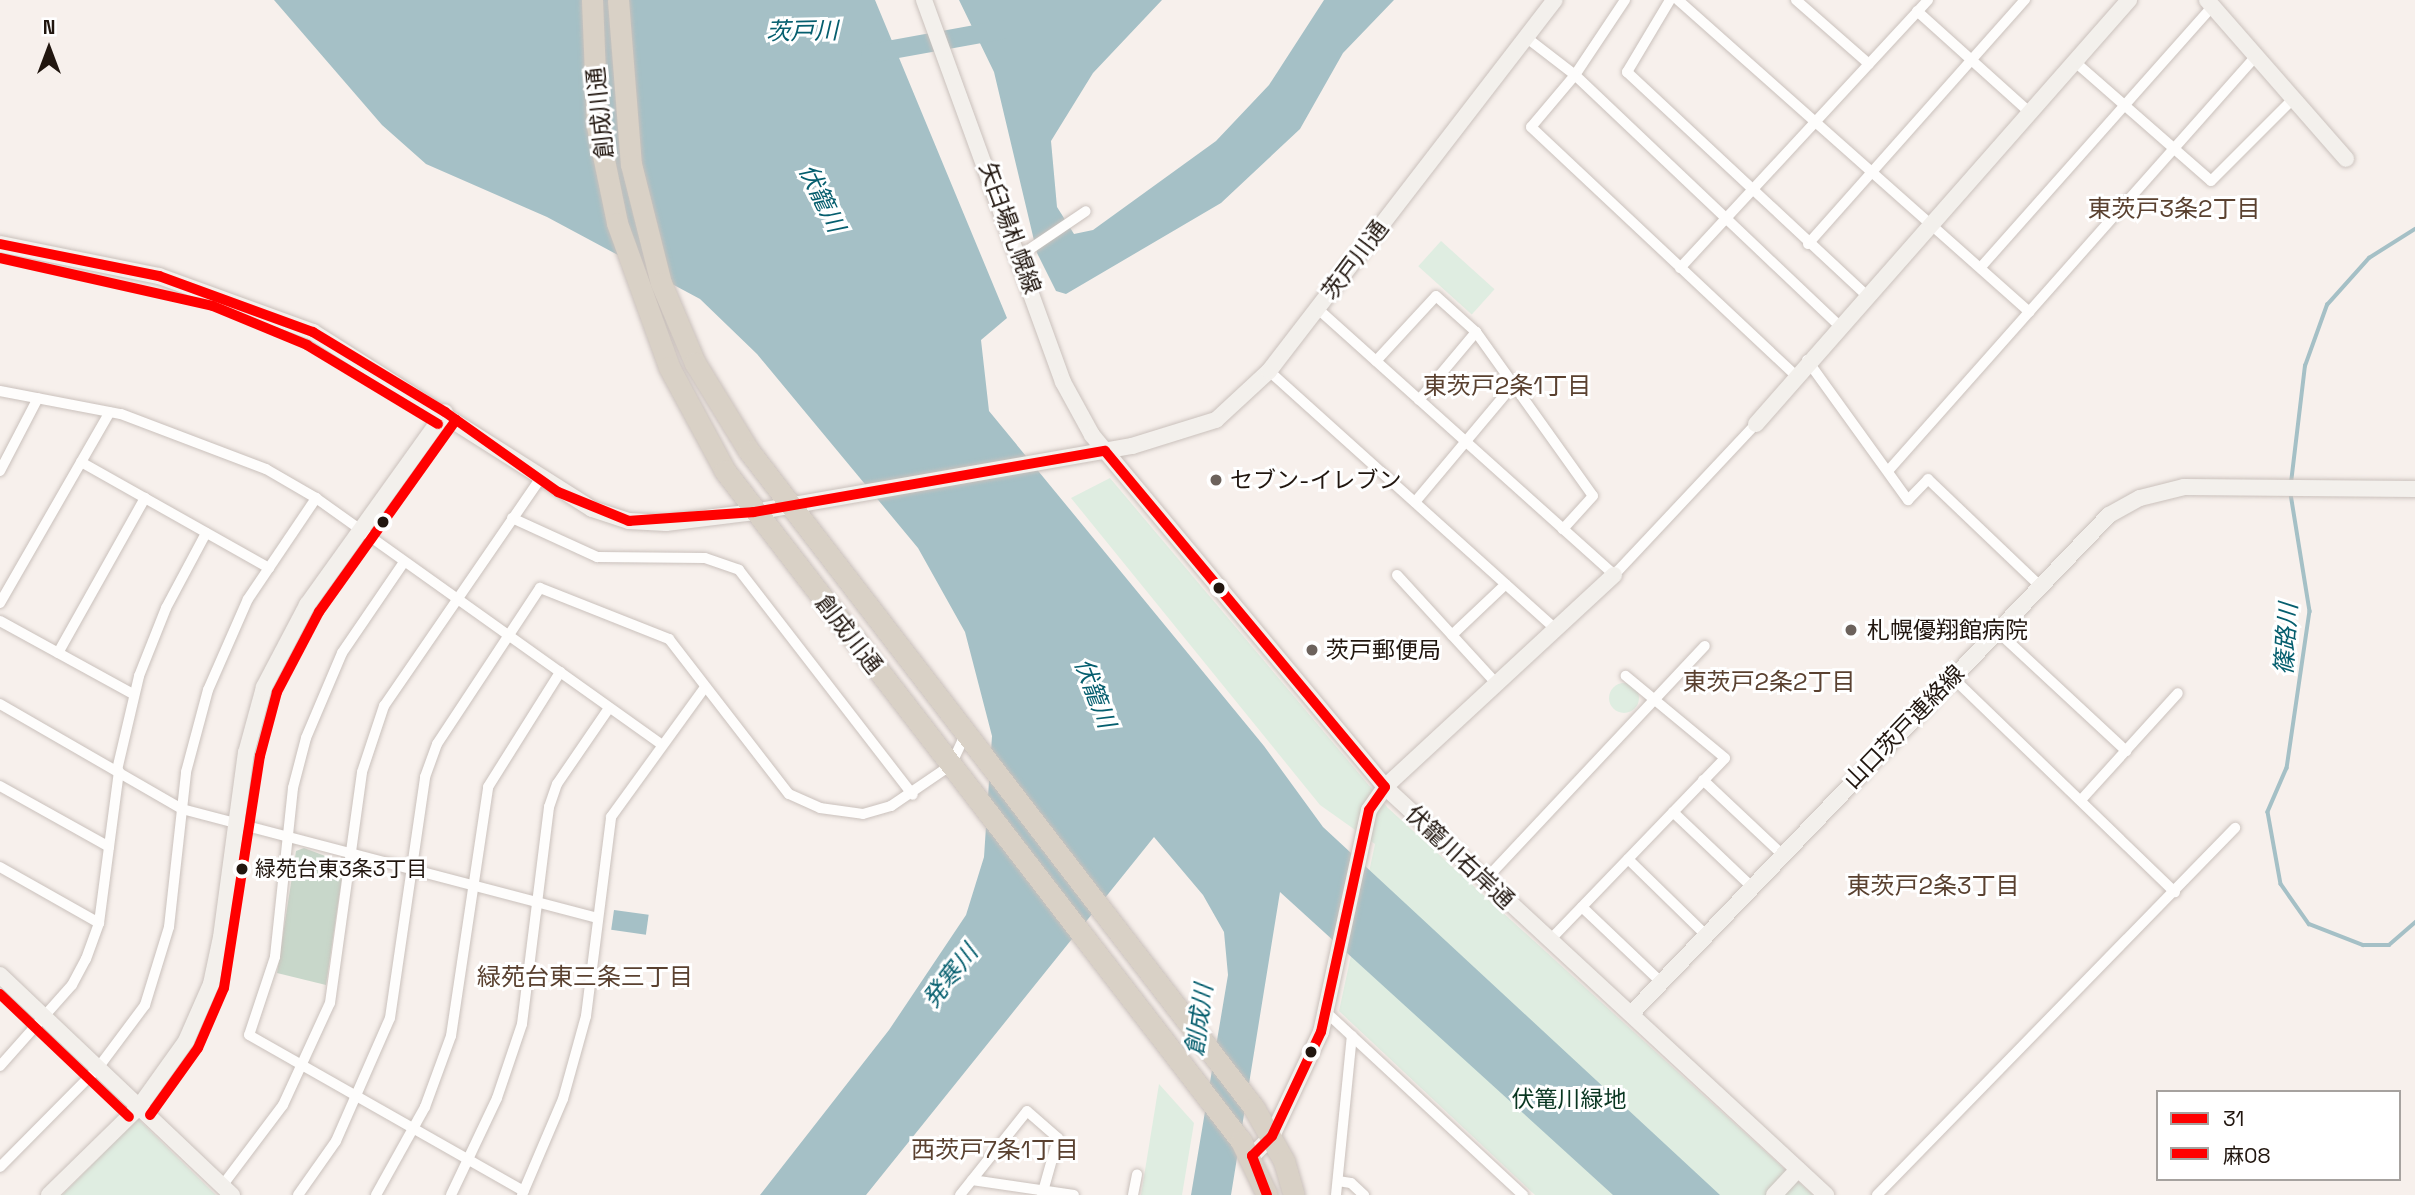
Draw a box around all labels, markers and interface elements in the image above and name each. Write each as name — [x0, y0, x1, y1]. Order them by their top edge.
north arrow — [14, 14, 84, 84]
text: N — [43, 15, 55, 40]
water label: 茨戸川 — [766, 16, 838, 46]
street label: 創成川通 — [581, 66, 619, 160]
street label: 矢臼場札幌線 — [973, 158, 1047, 298]
water label: 伏籠川 — [793, 159, 851, 237]
district label: 東茨戸3条2丁目 — [2088, 195, 2260, 223]
street label: 茨戸川通 — [1316, 215, 1394, 305]
district label: 東茨戸2条1丁目 — [1423, 372, 1591, 400]
place label: セブン-イレブン — [1230, 466, 1401, 494]
marker: セブン-イレブン — [1208, 472, 1224, 488]
unlabelled marker — [376, 515, 390, 529]
unlabelled marker — [1212, 581, 1226, 595]
street label: 創成川通 — [810, 589, 888, 679]
water label: 篠路川 — [2269, 602, 2303, 676]
place label: 札幌優翔館病院 — [1867, 616, 2028, 644]
marker: 札幌優翔館病院 — [1841, 620, 1861, 640]
place label: 茨戸郵便局 — [1326, 636, 1441, 664]
marker: 茨戸郵便局 — [1304, 642, 1320, 658]
water label: 伏籠川 — [1069, 654, 1121, 732]
street label: 山口茨戸連絡線 — [1838, 660, 1970, 794]
district label: 東茨戸2条2丁目 — [1683, 668, 1855, 696]
street label: 伏籠川右岸通 — [1400, 800, 1520, 914]
place label: 緑苑台東3条3丁目 — [255, 856, 427, 882]
marker: 緑苑台東3条3丁目 — [235, 862, 249, 876]
district label: 東茨戸2条3丁目 — [1847, 872, 2019, 900]
water label: 発寒川 — [916, 939, 984, 1013]
district label: 緑苑台東三条三丁目 — [477, 963, 693, 991]
water label: 創成川 — [1180, 982, 1218, 1058]
unlabelled marker — [1304, 1045, 1318, 1059]
park label: 伏篭川緑地 — [1512, 1085, 1626, 1113]
legend — [2156, 1090, 2401, 1181]
text: 31 — [2223, 1105, 2244, 1132]
district label: 西茨戸7条1丁目 — [911, 1136, 1079, 1164]
text: 麻08 — [2223, 1142, 2271, 1169]

